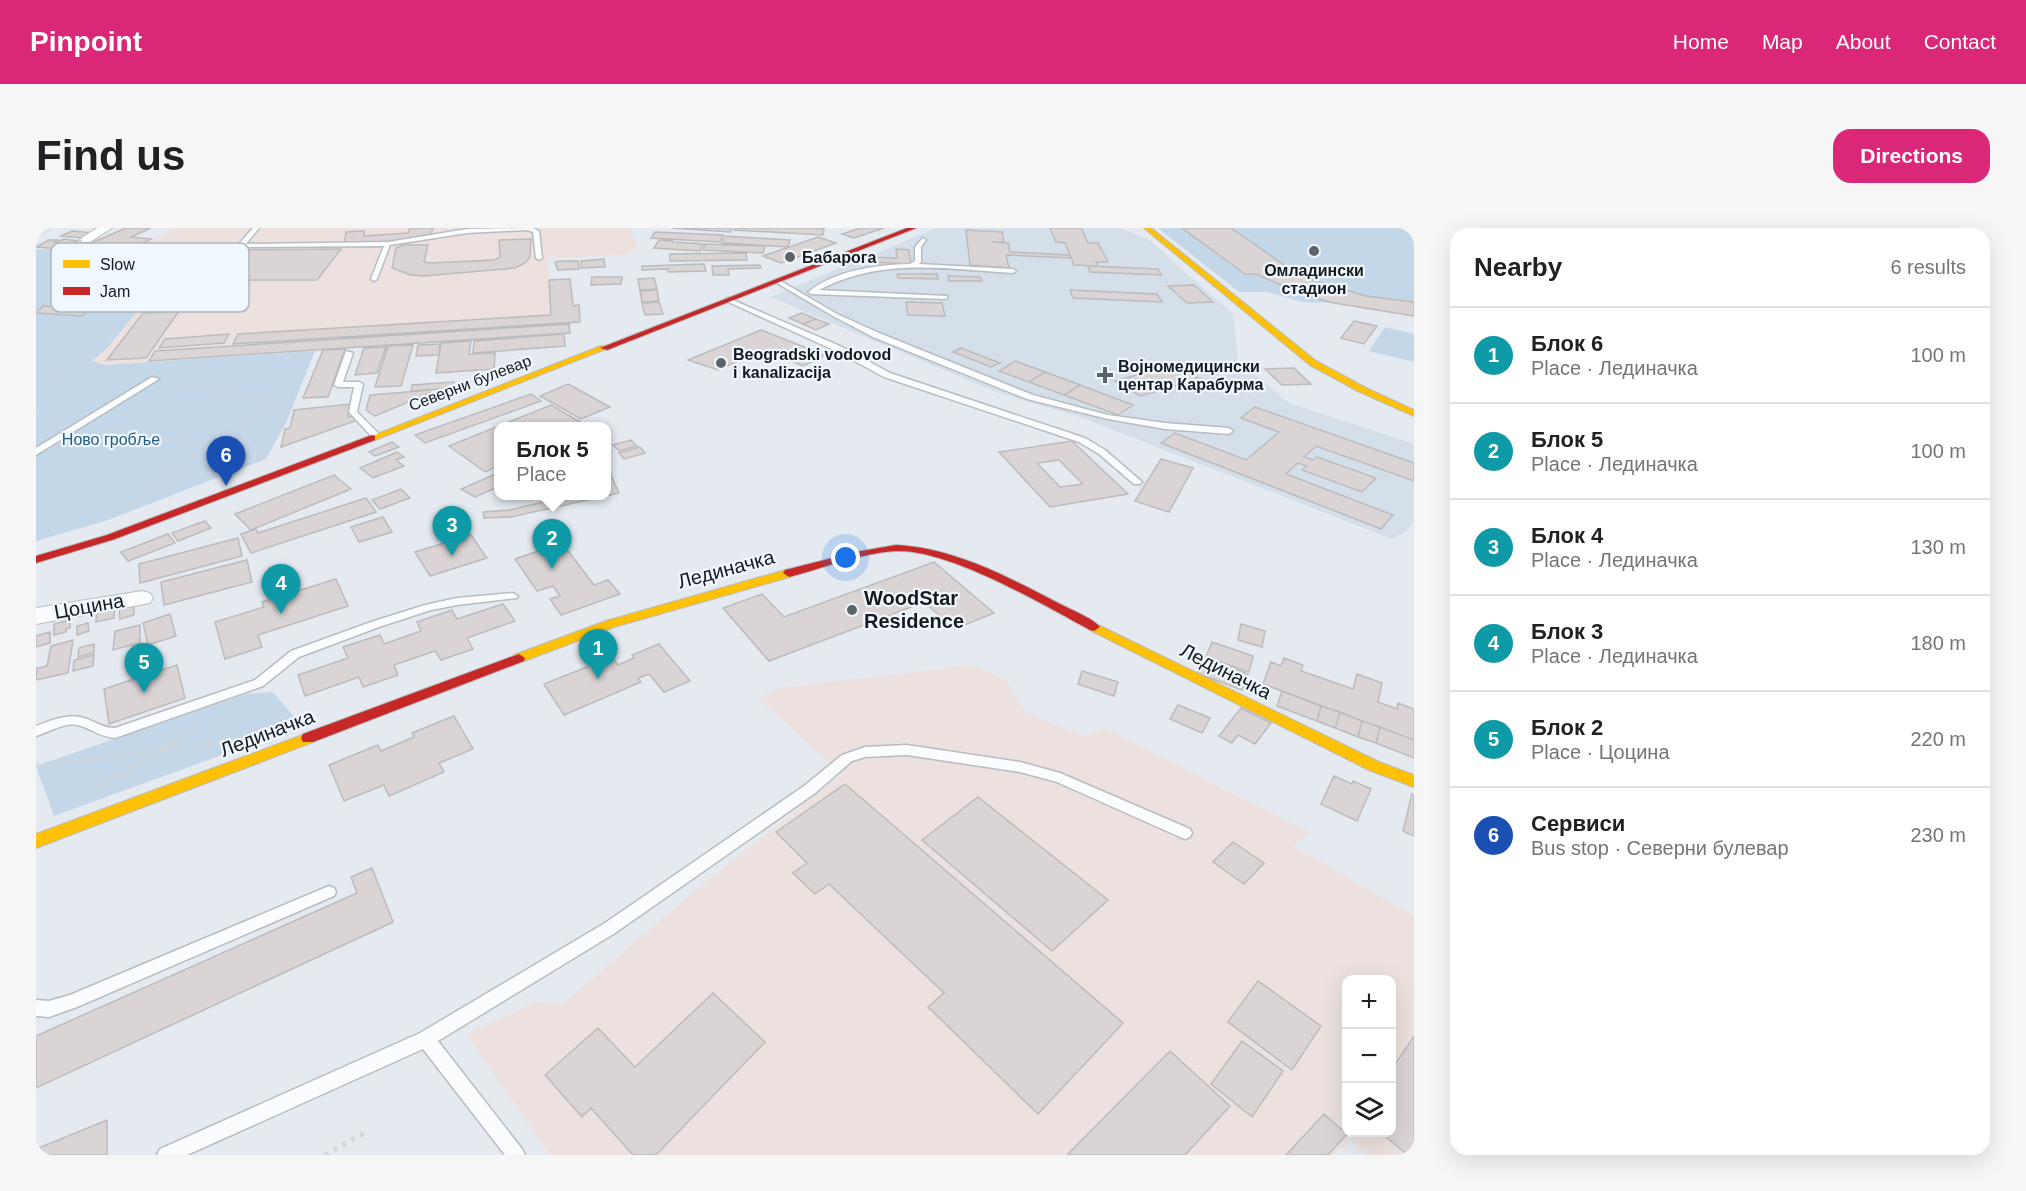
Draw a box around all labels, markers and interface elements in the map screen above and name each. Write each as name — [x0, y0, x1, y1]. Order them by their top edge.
text: Pinpoint — [30, 26, 142, 57]
text: Home — [1673, 30, 1729, 53]
text: Map — [1762, 30, 1803, 53]
text: About — [1836, 30, 1891, 53]
text: Contact — [1924, 30, 1996, 53]
button: Directions — [1833, 129, 1990, 183]
text: Find us — [36, 132, 185, 179]
legend — [51, 243, 249, 312]
marker: Омладински стадион — [1307, 244, 1321, 258]
place label: Бабарога — [802, 249, 876, 266]
marker: Бабарога — [783, 250, 797, 264]
text: Nearby — [1474, 252, 1562, 282]
text: Slow — [100, 256, 135, 273]
text: 6 results — [1890, 256, 1966, 278]
place label: Омладински стадион — [1264, 262, 1364, 297]
text: Jam — [100, 283, 130, 300]
text: Блок 6 — [1531, 331, 1603, 356]
text: 1 — [1488, 344, 1499, 366]
text: 100 m — [1910, 344, 1966, 366]
place label: Beogradski vodovod i kanalizacija — [733, 346, 891, 381]
street label: Северни булевар — [406, 352, 534, 414]
marker: Beogradski vodovod i kanalizacija — [714, 356, 728, 370]
text: Place · Лединачка — [1531, 357, 1698, 379]
place label: Војномедицински центар Карабурма — [1118, 358, 1263, 393]
marker: Војномедицински центар Карабурма — [1096, 366, 1114, 384]
popup — [494, 422, 611, 500]
text: Блок 5 — [1531, 427, 1603, 452]
park label: Ново гробље — [62, 431, 160, 448]
pin: 6 — [206, 436, 246, 486]
text: Блок 5 — [516, 437, 589, 462]
text: 2 — [1488, 440, 1499, 462]
text: 100 m — [1910, 440, 1966, 462]
text: Place · Лединачка — [1531, 453, 1698, 475]
text: Place — [516, 463, 566, 485]
pin: 3 — [432, 506, 472, 556]
pin: 2 — [532, 520, 572, 569]
text: Блок 4 — [1531, 523, 1603, 548]
text: 3 — [1488, 536, 1499, 558]
text: 130 m — [1910, 536, 1966, 558]
your location — [831, 543, 860, 572]
street label: Лединачка — [675, 545, 778, 592]
text: Place · Лединачка — [1531, 549, 1698, 571]
pin: 4 — [262, 564, 300, 614]
place label: WoodStar Residence — [864, 587, 964, 632]
street label: Цоцина — [52, 589, 127, 623]
marker: WoodStar Residence — [845, 603, 859, 617]
text: Блок 3 — [1531, 619, 1603, 644]
pin: 1 — [578, 630, 618, 679]
text: 4 — [1488, 632, 1499, 654]
text: 180 m — [1910, 632, 1966, 654]
street label: Лединачка — [1177, 639, 1276, 704]
pin: 5 — [124, 644, 164, 693]
text: Place · Лединачка — [1531, 645, 1698, 667]
street label: Лединачка — [217, 705, 318, 761]
text: Блок 2 — [1531, 715, 1603, 740]
text: 5 — [1488, 728, 1499, 750]
text: 220 m — [1910, 728, 1966, 750]
text: Place · Цоцина — [1531, 741, 1670, 763]
text: Сервиси — [1531, 811, 1625, 836]
text: 6 — [1488, 824, 1499, 846]
text: 230 m — [1910, 824, 1966, 846]
text: Bus stop · Северни булевар — [1531, 837, 1789, 859]
map controls — [1342, 975, 1396, 1137]
button: + — [1342, 975, 1396, 1029]
button: − — [1342, 1029, 1396, 1083]
button: layers — [1342, 1083, 1396, 1137]

